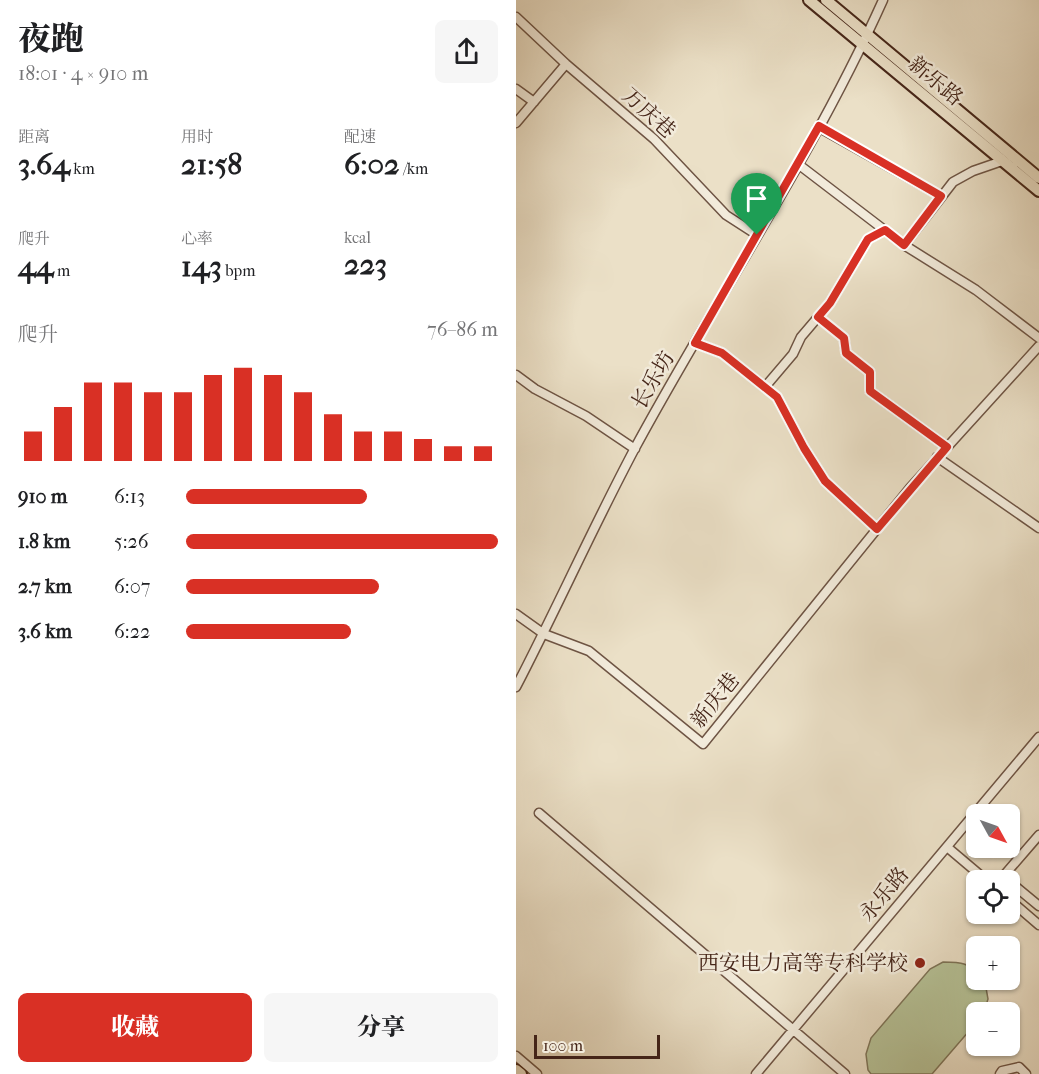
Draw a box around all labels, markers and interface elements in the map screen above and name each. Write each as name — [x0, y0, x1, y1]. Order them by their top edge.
text: 夜跑 — [18, 20, 84, 59]
button: share — [435, 20, 498, 83]
street label: 新乐路 — [904, 52, 968, 110]
text: 18:01 · 4 × 910 m — [18, 62, 148, 85]
street label: 万庆巷 — [618, 83, 680, 143]
text: 距离 — [18, 127, 50, 146]
text: 用时 — [181, 127, 213, 146]
text: 配速 — [344, 127, 376, 146]
text: 3.64 — [18, 147, 70, 182]
text: 21:58 — [181, 147, 242, 182]
text: 6:02 — [344, 147, 400, 182]
text: km — [70, 159, 95, 178]
text: /km — [400, 159, 428, 178]
pin — [731, 173, 782, 235]
icon: arrive — [740, 182, 773, 215]
text: kcal — [344, 228, 371, 247]
text: 爬升 — [18, 229, 50, 248]
text: 心率 — [181, 229, 213, 248]
text: 223 — [344, 247, 387, 282]
text: 44 — [18, 249, 54, 284]
text: 143 — [181, 249, 222, 284]
text: m — [54, 261, 70, 280]
text: bpm — [222, 261, 255, 280]
text: 76–86 m — [427, 318, 498, 341]
text: 爬升 — [18, 323, 58, 346]
street label: 长乐坊 — [627, 347, 679, 413]
text: 910 m — [18, 485, 67, 508]
text: 6:13 — [114, 485, 145, 508]
text: 1.8 km — [18, 530, 70, 553]
text: 5:26 — [114, 530, 149, 553]
text: 2.7 km — [18, 575, 72, 598]
text: 6:07 — [114, 575, 150, 598]
text: 3.6 km — [18, 620, 72, 643]
text: 6:22 — [114, 620, 150, 643]
street label: 新庆巷 — [686, 668, 744, 732]
north arrow — [966, 804, 1020, 858]
map controls — [966, 804, 1020, 1056]
street label: 永乐路 — [855, 862, 913, 926]
button: locate — [966, 870, 1020, 924]
button: + — [966, 936, 1020, 990]
place label: 西安电力高等专科学校 — [698, 951, 908, 975]
marker: 西安电力高等专科学校 — [913, 956, 927, 970]
button: 收藏 — [18, 993, 252, 1062]
button: 分享 — [264, 993, 498, 1062]
button: − — [966, 1002, 1020, 1056]
scale bar — [534, 1032, 660, 1060]
text: 100 m — [543, 1036, 583, 1055]

